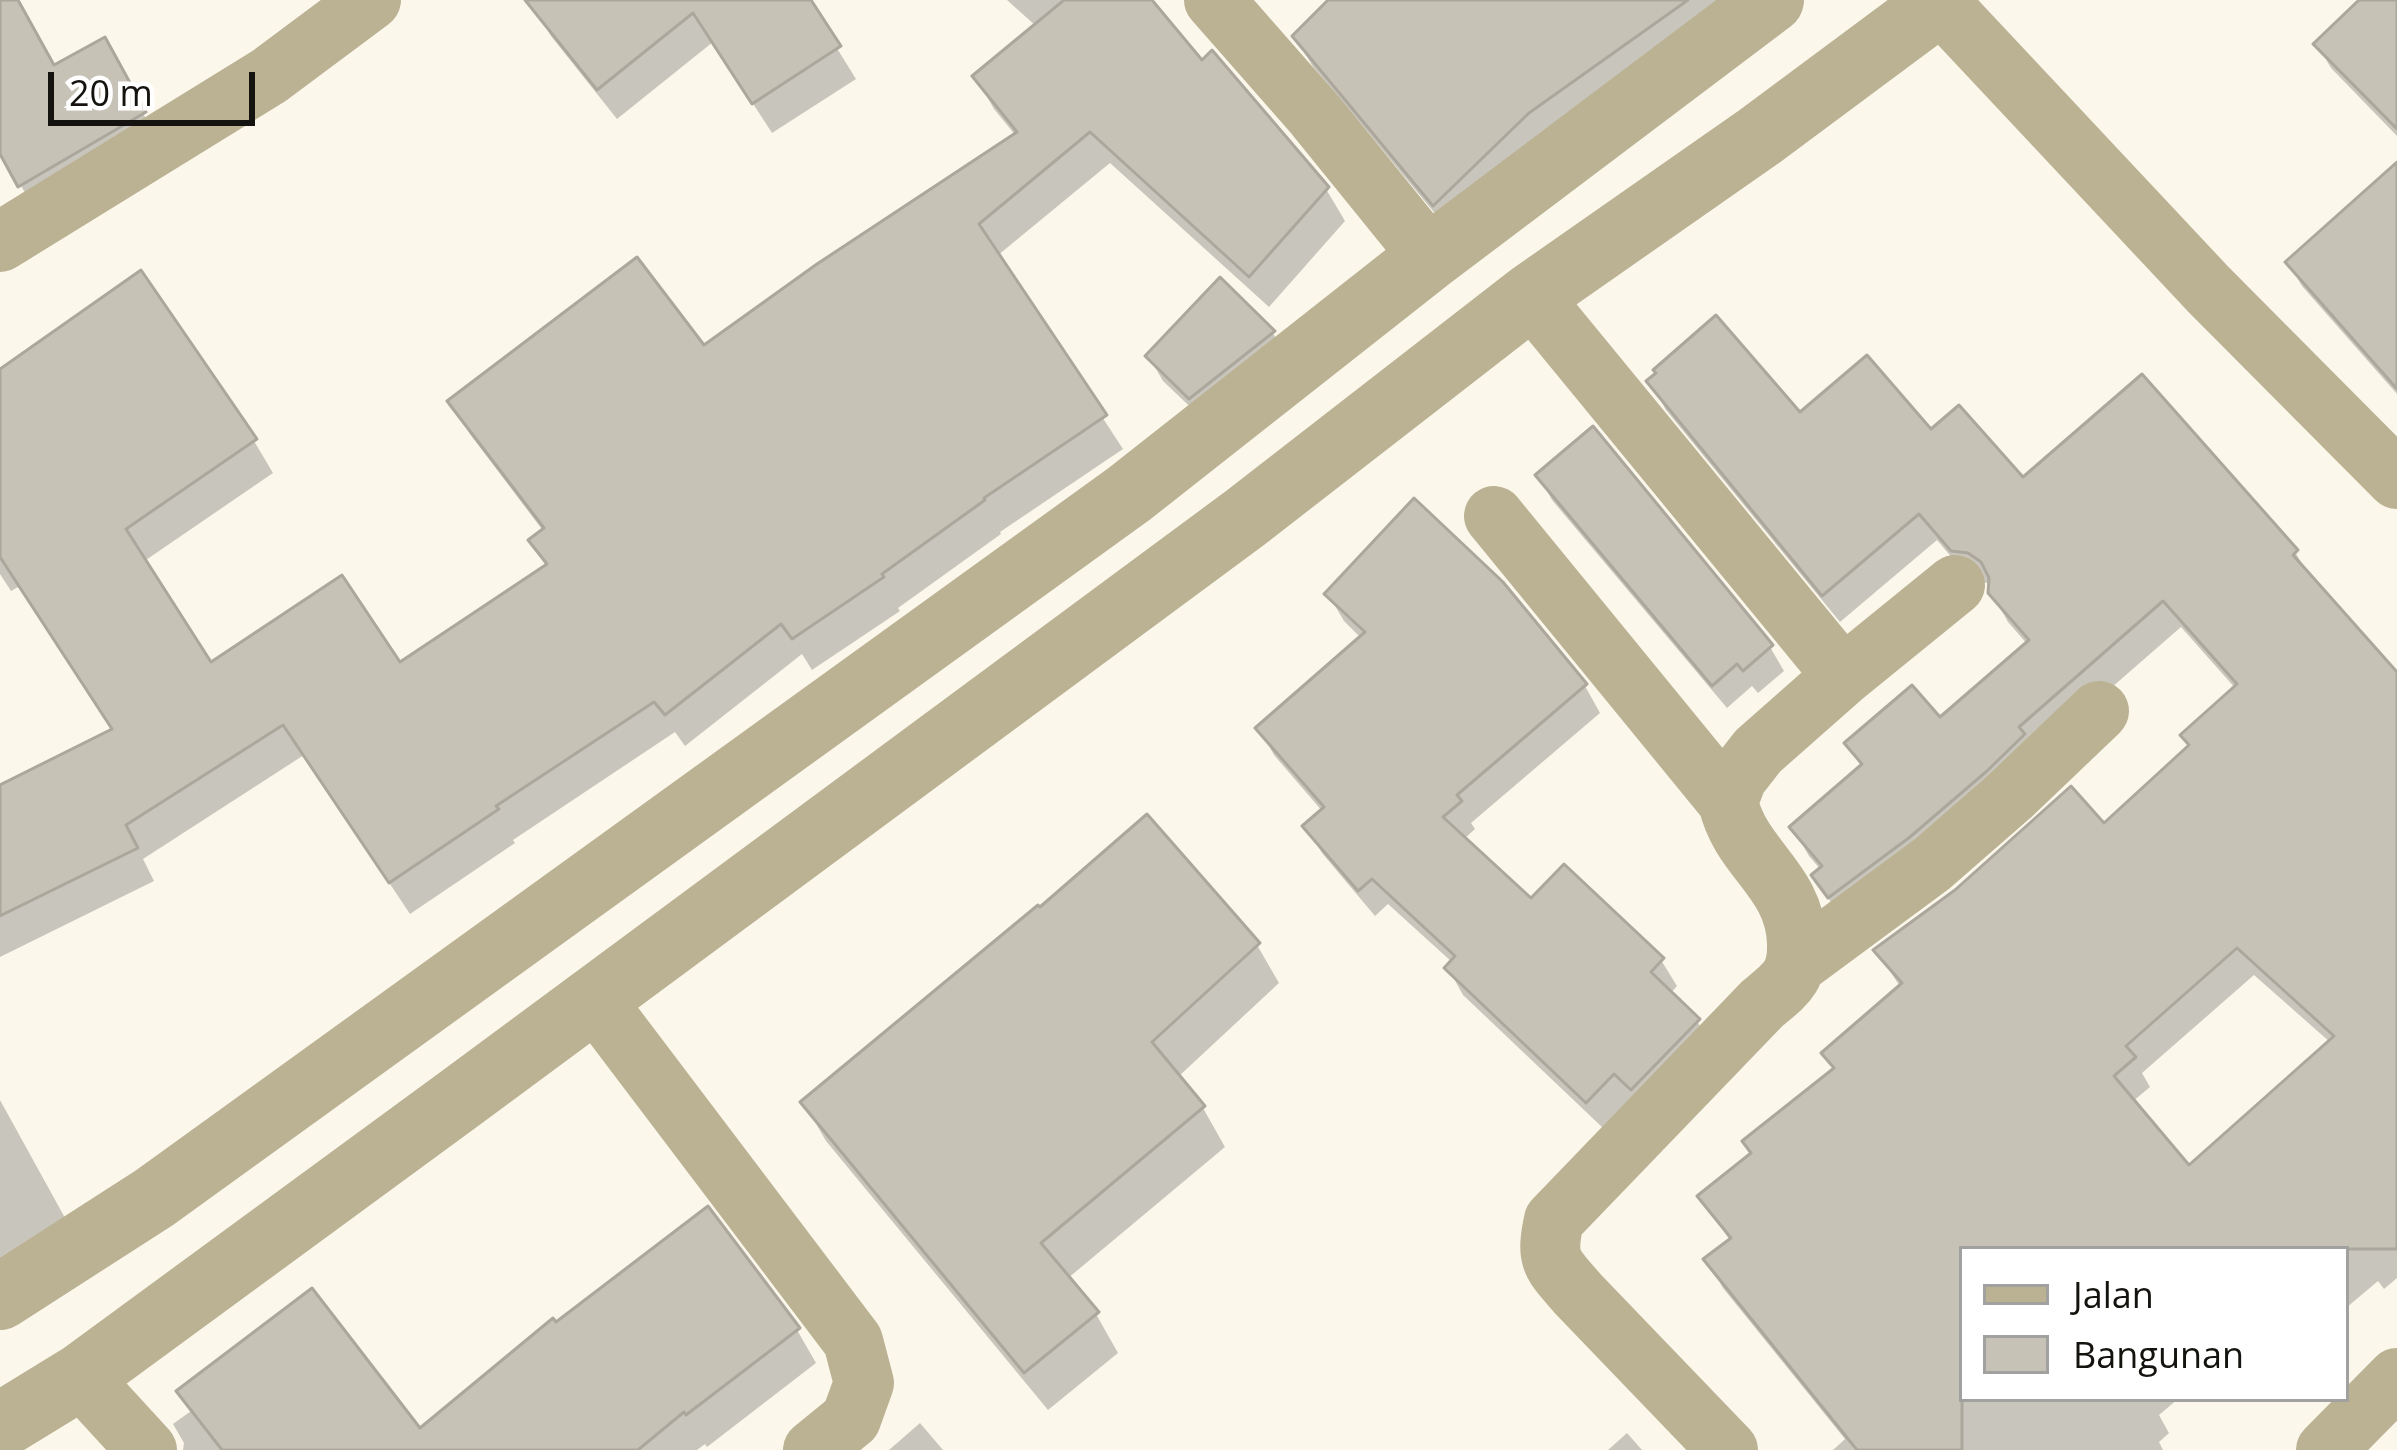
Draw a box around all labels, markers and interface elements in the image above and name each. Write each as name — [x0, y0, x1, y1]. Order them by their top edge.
scale bar — [54, 48, 261, 122]
text: 20 m — [69, 68, 153, 117]
legend — [1959, 1246, 2349, 1402]
text: Jalan — [2073, 1270, 2154, 1319]
text: Bangunan — [2073, 1330, 2244, 1379]

